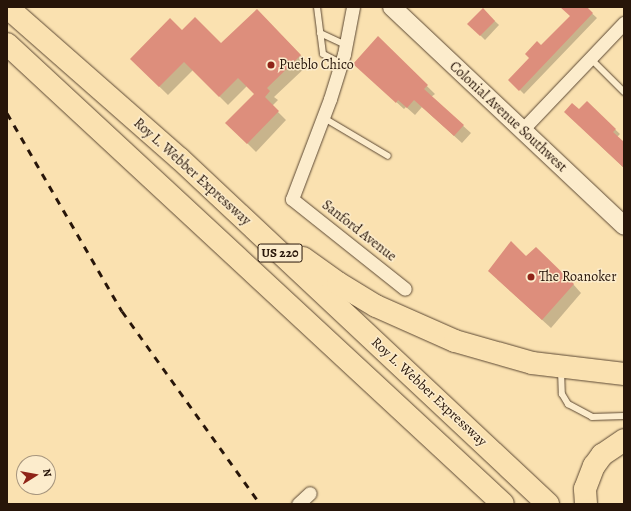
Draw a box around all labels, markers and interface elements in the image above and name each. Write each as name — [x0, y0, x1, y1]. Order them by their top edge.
place label: Pueblo Chico — [279, 57, 354, 73]
street label: Colonial Avenue Southwest — [446, 58, 570, 176]
marker: Pueblo Chico — [266, 60, 276, 70]
street label: Roy L. Webber Expressway — [130, 115, 254, 229]
street label: Sanford Avenue — [318, 197, 400, 265]
road number: US 220 — [257, 242, 303, 264]
place label: The Roanoker — [539, 269, 616, 285]
marker: The Roanoker — [526, 272, 536, 282]
street label: Roy L. Webber Expressway — [368, 334, 490, 450]
north arrow — [16, 455, 56, 495]
text: N — [39, 467, 55, 478]

